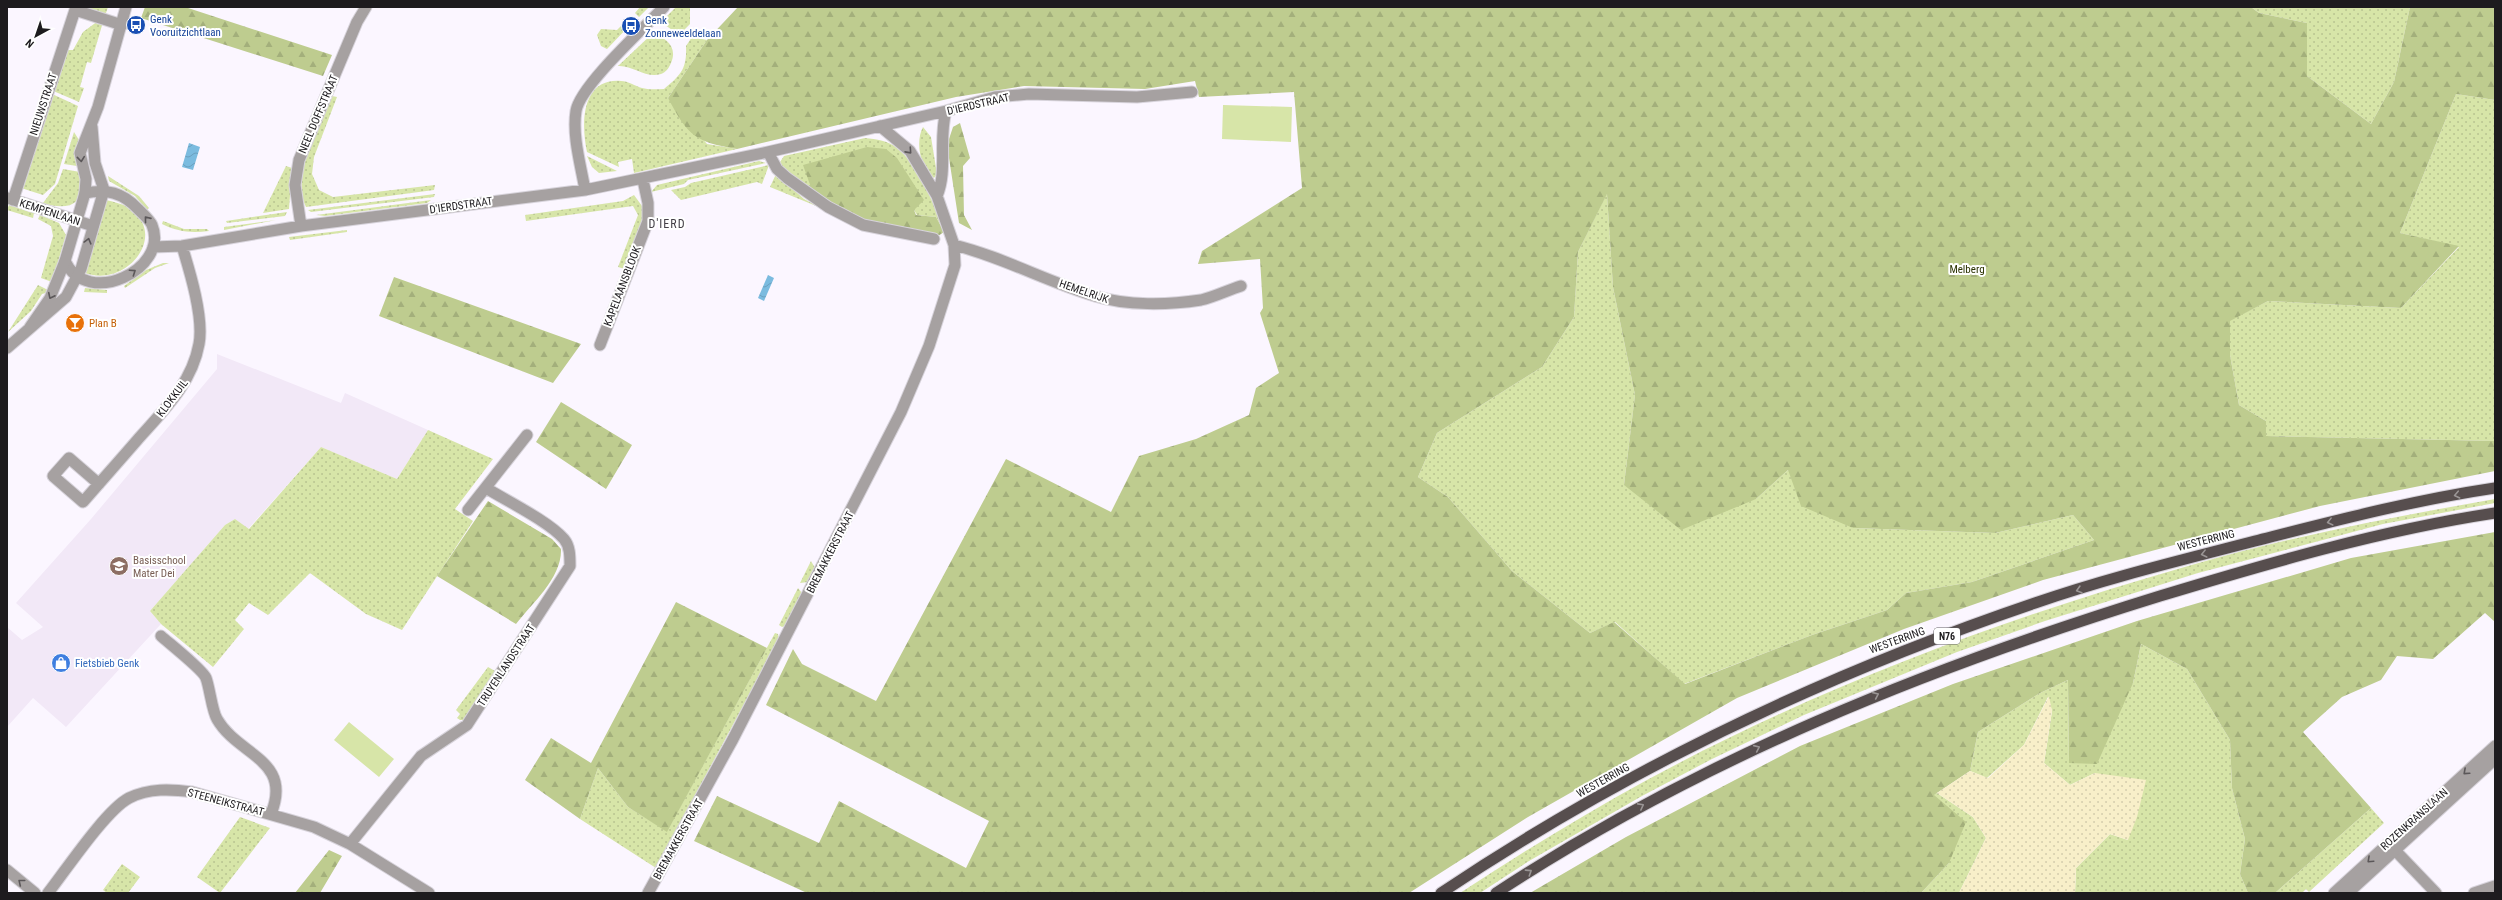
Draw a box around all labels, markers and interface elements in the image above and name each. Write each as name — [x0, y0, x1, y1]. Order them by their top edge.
place label: Genk Vooruitzichtlaan — [150, 13, 221, 39]
bus stop icon: Genk Vooruitzichtlaan — [125, 14, 147, 36]
place label: Genk Zonneweeldelaan — [645, 14, 721, 40]
bus stop icon: Genk Zonneweeldelaan — [620, 15, 642, 37]
north arrow — [16, 16, 56, 56]
text: N — [23, 36, 37, 50]
street label: NIEUWSTRAAT — [27, 71, 60, 137]
street label: NEEL DOFFSTRAAT — [296, 73, 341, 155]
street label: D'IERDSTRAAT — [946, 91, 1011, 118]
one-way arrow — [904, 147, 911, 154]
one-way arrow — [77, 155, 86, 162]
street label: D'IERDSTRAAT — [429, 195, 494, 216]
street label: KEMPENLAAN — [18, 197, 82, 228]
one-way arrow — [145, 216, 152, 224]
district label: D'IERD — [648, 217, 686, 231]
one-way arrow — [84, 237, 92, 244]
street label: KAPELAANSBLOOK — [601, 244, 644, 328]
park label: Melberg — [1949, 263, 1985, 276]
one-way arrow — [129, 269, 136, 277]
street label: HEMELRIJK — [1058, 277, 1110, 306]
one-way arrow — [48, 291, 56, 299]
bar icon: Plan B — [64, 312, 86, 334]
place label: Plan B — [89, 317, 117, 330]
street label: KLOKKUIL — [154, 377, 191, 420]
one-way arrow — [2453, 490, 2460, 498]
street label: BREMAKKERSTRAAT — [804, 509, 857, 595]
one-way arrow — [2326, 518, 2333, 526]
street label: WESTERRING — [2176, 527, 2236, 554]
one-way arrow — [2200, 550, 2207, 558]
place label: Basisschool Mater Dei — [133, 554, 186, 580]
school or university icon: Basisschool Mater Dei — [108, 555, 130, 577]
one-way arrow — [2075, 585, 2082, 594]
street label: TRUYENLANDSTRAAT — [475, 621, 538, 709]
street label: WESTERRING — [1867, 624, 1927, 657]
road number: N76 — [1934, 628, 1960, 644]
shop icon: Fietsbieb Genk — [50, 652, 72, 674]
place label: Fietsbieb Genk — [75, 657, 139, 670]
one-way arrow — [1872, 692, 1880, 700]
one-way arrow — [1753, 745, 1761, 753]
street label: WESTERRING — [1575, 761, 1632, 800]
one-way arrow — [2463, 767, 2471, 775]
street label: STEENEIKSTRAAT — [186, 786, 266, 819]
street label: ROZENKRANSLAAN — [2378, 786, 2451, 853]
street label: BREMAKKERSTRAAT — [651, 796, 706, 882]
one-way arrow — [1637, 803, 1644, 811]
one-way arrow — [2367, 855, 2375, 862]
one-way arrow — [1525, 869, 1532, 876]
one-way arrow — [18, 879, 26, 886]

